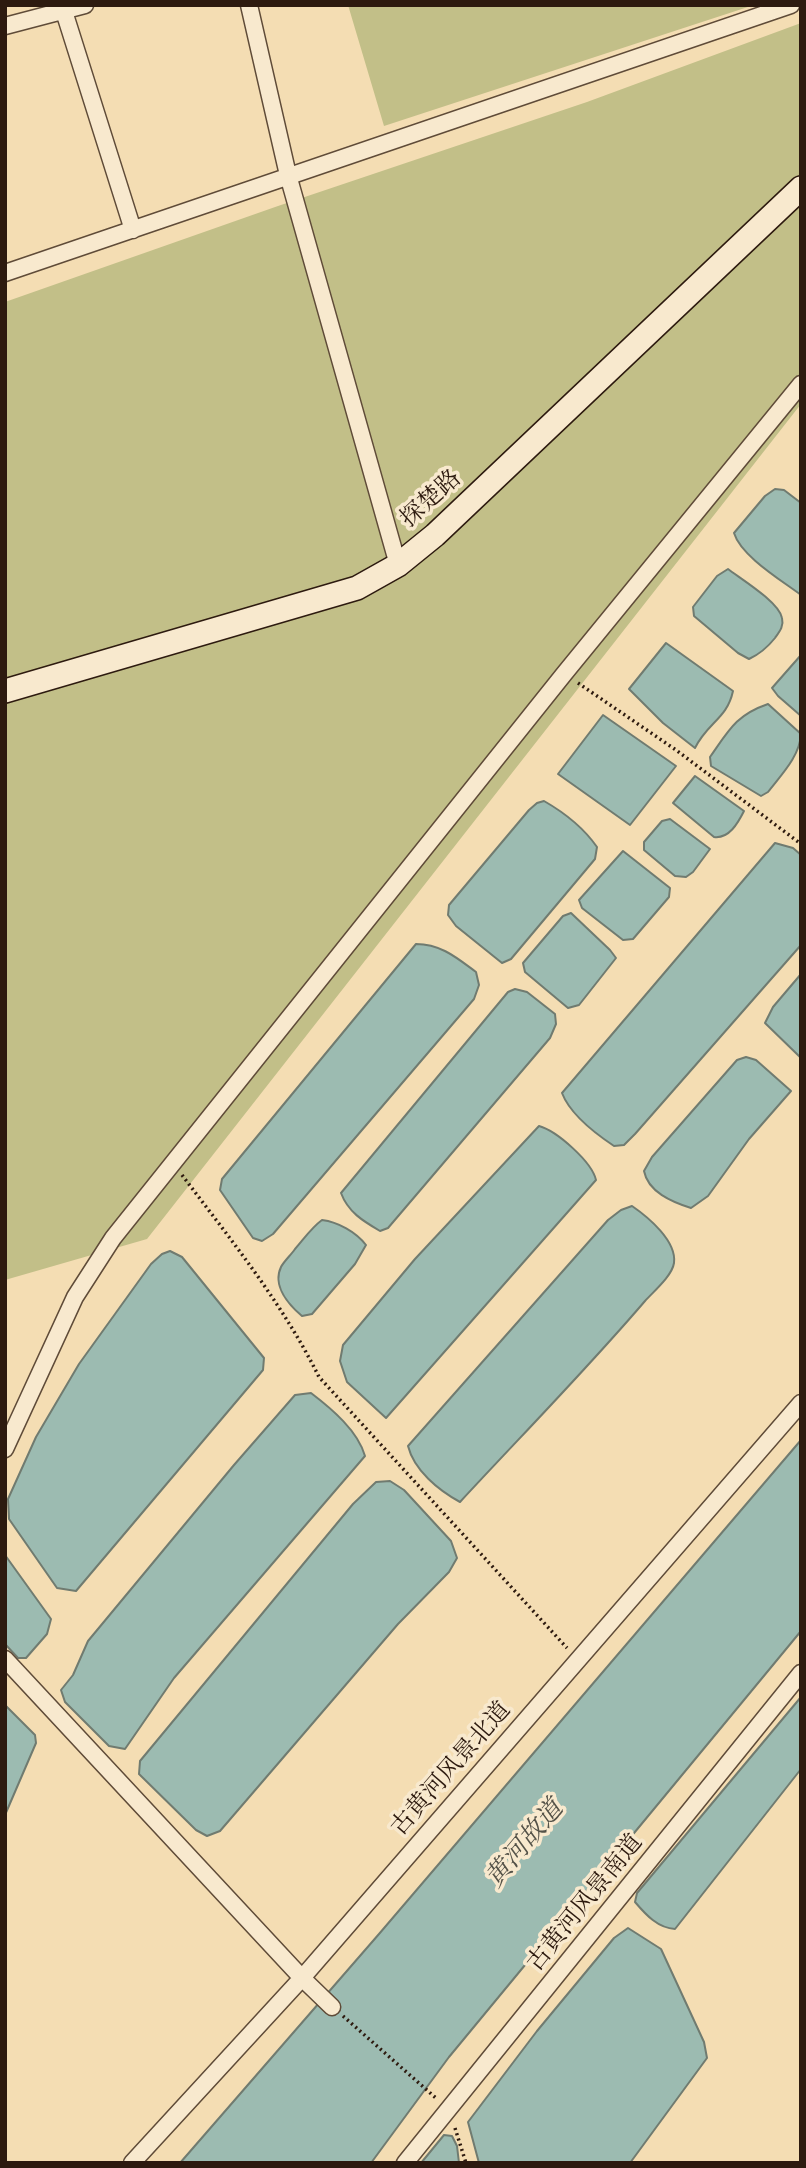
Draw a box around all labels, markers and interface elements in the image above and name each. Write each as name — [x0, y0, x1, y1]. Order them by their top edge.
street label: 探楚路 — [396, 465, 468, 535]
street label: 古黄河风景北道 — [386, 1697, 518, 1843]
water label: 黄河故道 — [481, 1795, 571, 1895]
street label: 古黄河风景南道 — [522, 1830, 650, 1978]

